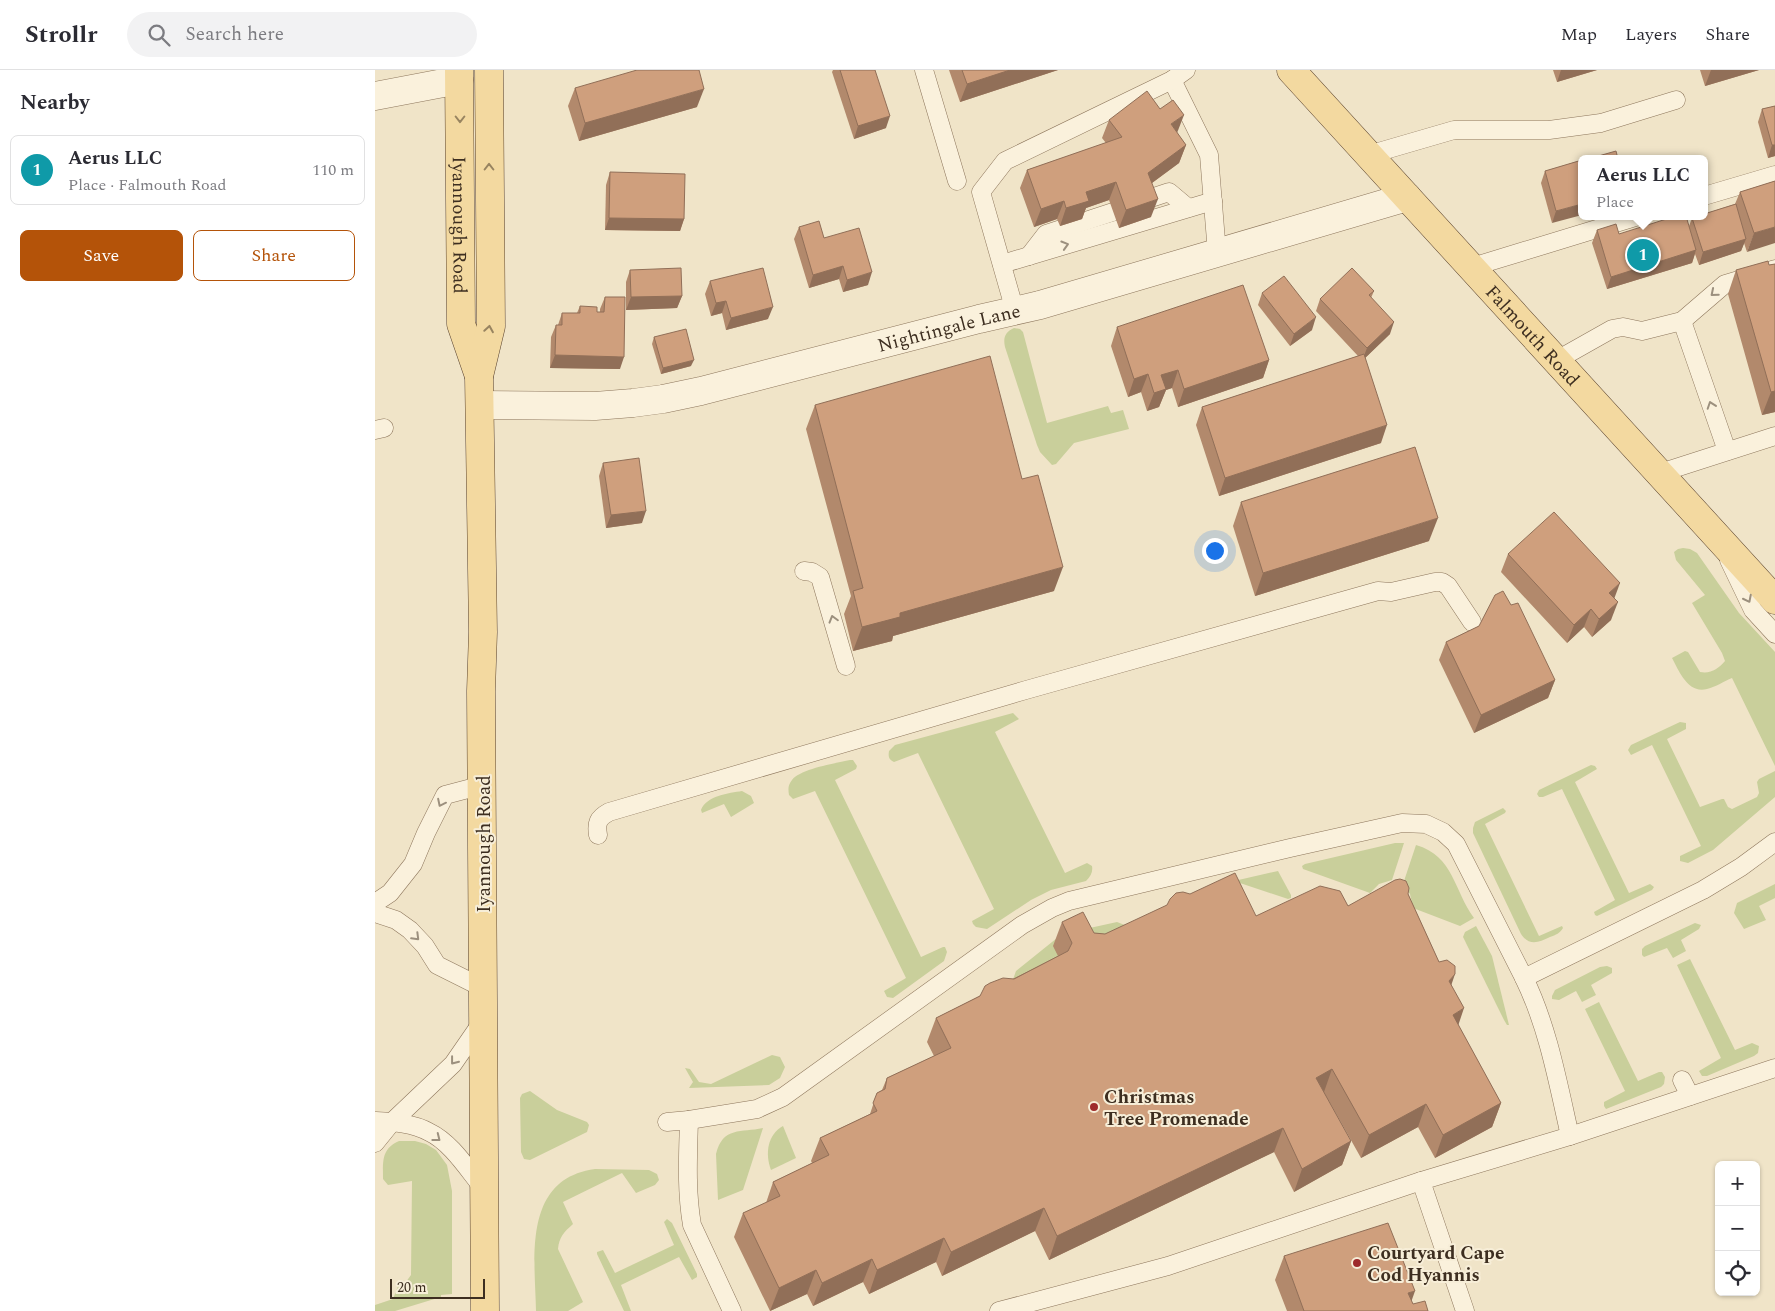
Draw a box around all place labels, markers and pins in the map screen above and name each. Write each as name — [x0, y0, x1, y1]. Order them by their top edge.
pin: 1 — [1627, 236, 1659, 274]
place label: Christmas Tree Promenade — [1104, 1083, 1249, 1134]
marker: Christmas Tree Promenade — [1088, 1101, 1100, 1113]
place label: Courtyard Cape Cod Hyannis — [1367, 1239, 1504, 1290]
marker: Courtyard Cape Cod Hyannis — [1351, 1257, 1363, 1269]

